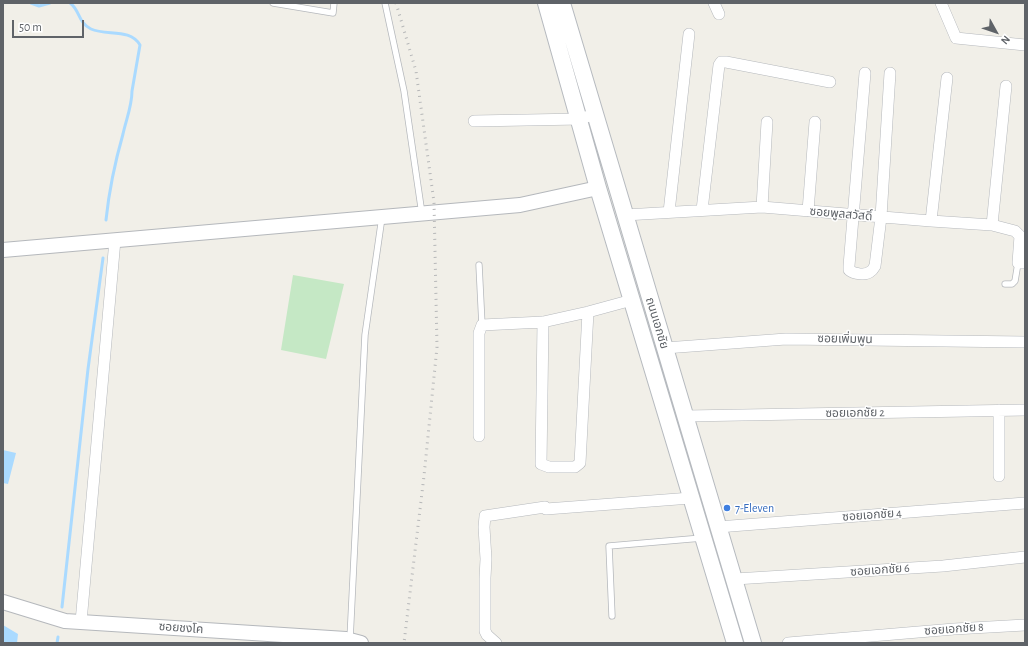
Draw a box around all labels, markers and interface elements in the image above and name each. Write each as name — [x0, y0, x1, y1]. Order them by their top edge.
scale bar — [14, 12, 86, 38]
north arrow — [976, 12, 1016, 52]
text: 50 m — [19, 21, 42, 33]
text: N — [999, 34, 1012, 47]
street label: ซอยพูลสวัสดิ์ — [809, 204, 873, 224]
street label: ถนนเอกชัย — [642, 295, 672, 351]
street label: ซอยเพิ่มพูน — [817, 331, 873, 347]
street label: ซอยเอกชัย 2 — [825, 405, 885, 421]
place label: 7-Eleven — [735, 501, 774, 515]
marker: 7-Eleven — [722, 503, 732, 513]
street label: ซอยเอกชัย 4 — [842, 506, 902, 524]
street label: ซอยเอกชัย 6 — [850, 561, 910, 579]
street label: ซอยชงโค — [158, 619, 204, 637]
street label: ซอยเอกชัย 8 — [924, 620, 984, 638]

